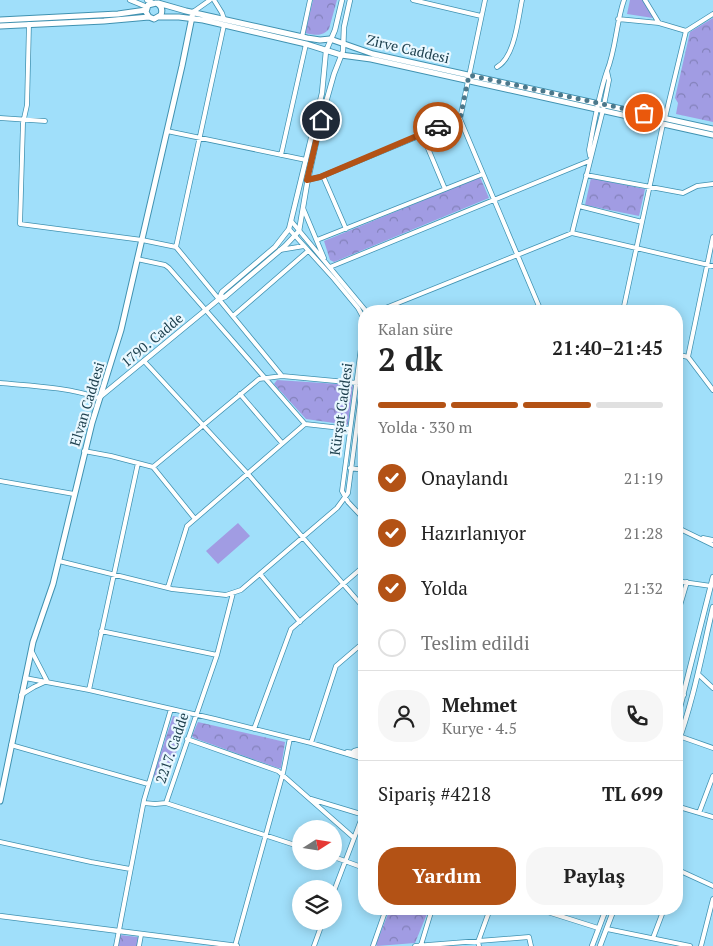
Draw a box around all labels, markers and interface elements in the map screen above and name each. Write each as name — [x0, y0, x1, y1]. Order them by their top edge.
street label: Zirve Caddesi — [365, 30, 451, 67]
pin — [623, 92, 665, 134]
pin — [300, 99, 342, 141]
icon: bag — [630, 99, 658, 127]
courier — [413, 102, 463, 152]
icon: home — [307, 106, 335, 134]
icon: car — [424, 113, 452, 141]
street label: 1790. Cadde — [117, 308, 187, 371]
text: Kalan süre — [378, 318, 453, 340]
text: 21:40–21:45 — [552, 335, 663, 360]
text: 2 dk — [378, 338, 443, 380]
street label: Elvan Caddesi — [65, 359, 108, 448]
street label: Kürşat Caddesi — [325, 361, 356, 457]
text: Yolda · 330 m — [378, 416, 472, 438]
icon: check — [378, 464, 406, 492]
text: Onaylandı — [421, 465, 508, 490]
text: 21:19 — [624, 467, 663, 489]
icon: check — [378, 519, 406, 547]
text: Hazırlanıyor — [421, 520, 526, 545]
text: 21:28 — [624, 522, 663, 544]
icon: check — [378, 574, 406, 602]
text: Yolda — [421, 575, 468, 600]
text: 21:32 — [624, 577, 663, 599]
text: Teslim edildi — [421, 630, 530, 655]
button: person — [378, 690, 430, 742]
button: phone — [611, 690, 663, 742]
text: Mehmet — [442, 692, 517, 717]
street label: 2217. Cadde — [151, 710, 193, 786]
text: Kurye · 4.5 — [442, 717, 517, 739]
text: Sipariş #4218 — [378, 781, 491, 806]
text: TL 699 — [602, 781, 663, 806]
north arrow — [292, 820, 342, 870]
map controls — [292, 820, 342, 930]
button: Yardım — [378, 847, 516, 905]
button: Paylaş — [526, 847, 663, 905]
button: layers — [292, 880, 342, 930]

